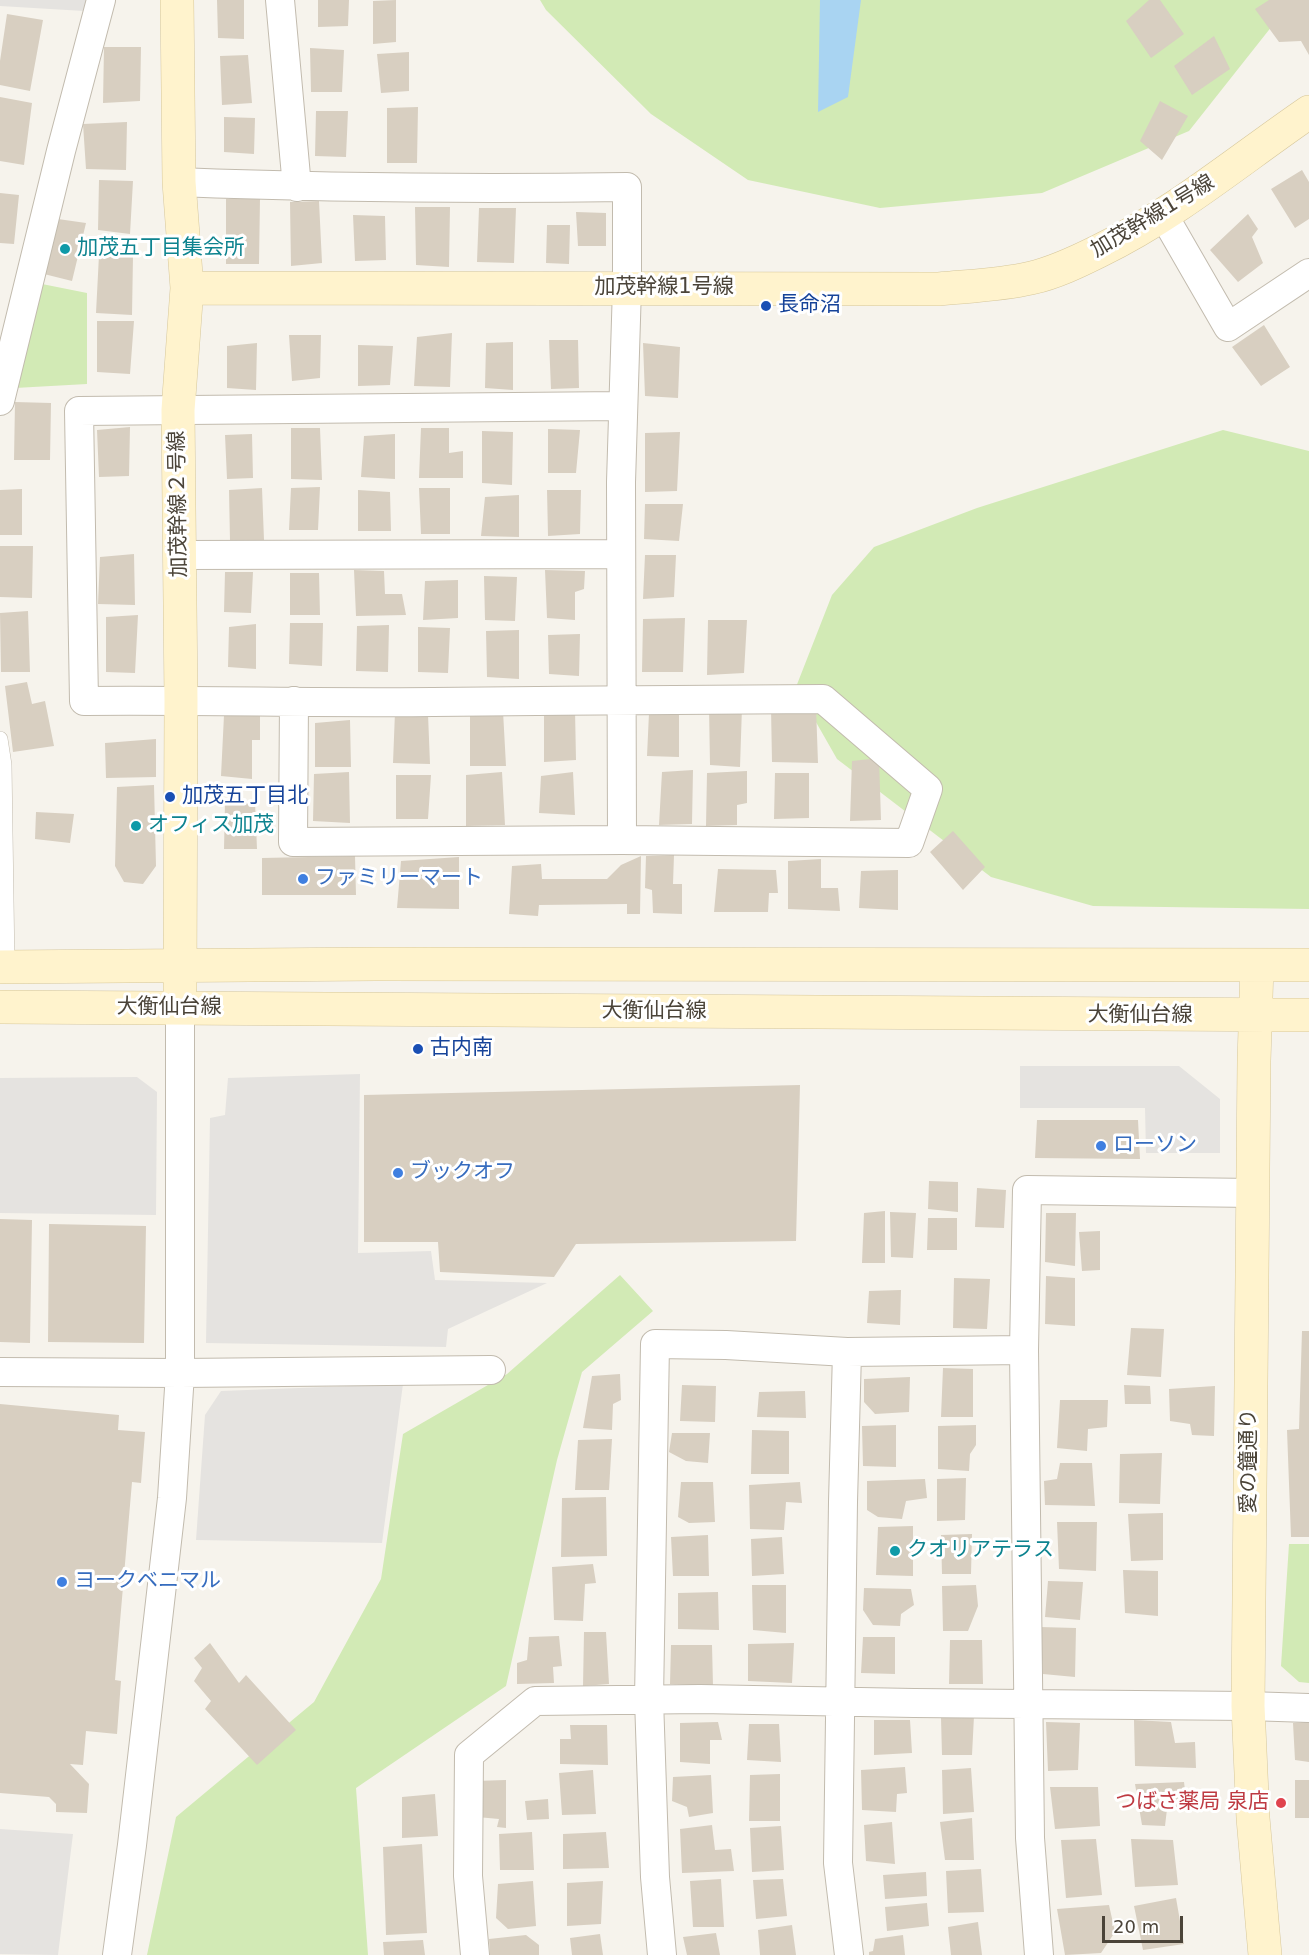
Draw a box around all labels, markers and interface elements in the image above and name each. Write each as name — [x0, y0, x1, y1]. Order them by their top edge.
street label: 加茂幹線1号線 — [1087, 170, 1219, 264]
place label: 加茂五丁目集会所 — [77, 236, 245, 262]
marker: 加茂五丁目集会所 — [58, 242, 72, 256]
street label: 加茂幹線1号線 — [594, 275, 734, 301]
place label: 長命沼 — [778, 293, 841, 319]
marker: 長命沼 — [759, 299, 773, 313]
street label: 加茂幹線２号線 — [165, 430, 193, 578]
place label: 加茂五丁目北 — [182, 784, 308, 810]
marker: 加茂五丁目北 — [163, 790, 177, 804]
place label: オフィス加茂 — [148, 813, 274, 839]
marker: オフィス加茂 — [129, 819, 143, 833]
place label: ファミリーマート — [315, 866, 483, 892]
marker: ファミリーマート — [296, 872, 310, 886]
street label: 大衡仙台線 — [117, 995, 221, 1021]
street label: 大衡仙台線 — [602, 999, 706, 1025]
street label: 大衡仙台線 — [1088, 1003, 1192, 1029]
place label: 古内南 — [430, 1036, 493, 1062]
marker: 古内南 — [411, 1042, 425, 1056]
place label: ローソン — [1113, 1133, 1197, 1159]
marker: ローソン — [1094, 1139, 1108, 1153]
place label: ブックオフ — [410, 1160, 515, 1186]
marker: ブックオフ — [391, 1166, 405, 1180]
street label: 愛の鐘通り — [1237, 1409, 1263, 1513]
place label: クオリアテラス — [907, 1538, 1054, 1564]
marker: クオリアテラス — [888, 1544, 902, 1558]
place label: ヨークベニマル — [74, 1569, 221, 1595]
marker: ヨークベニマル — [55, 1575, 69, 1589]
place label: つばさ薬局 泉店 — [1115, 1790, 1269, 1816]
marker: つばさ薬局 泉店 — [1274, 1796, 1288, 1810]
scale bar — [1105, 1904, 1186, 1942]
text: 20 m — [1113, 1916, 1159, 1937]

